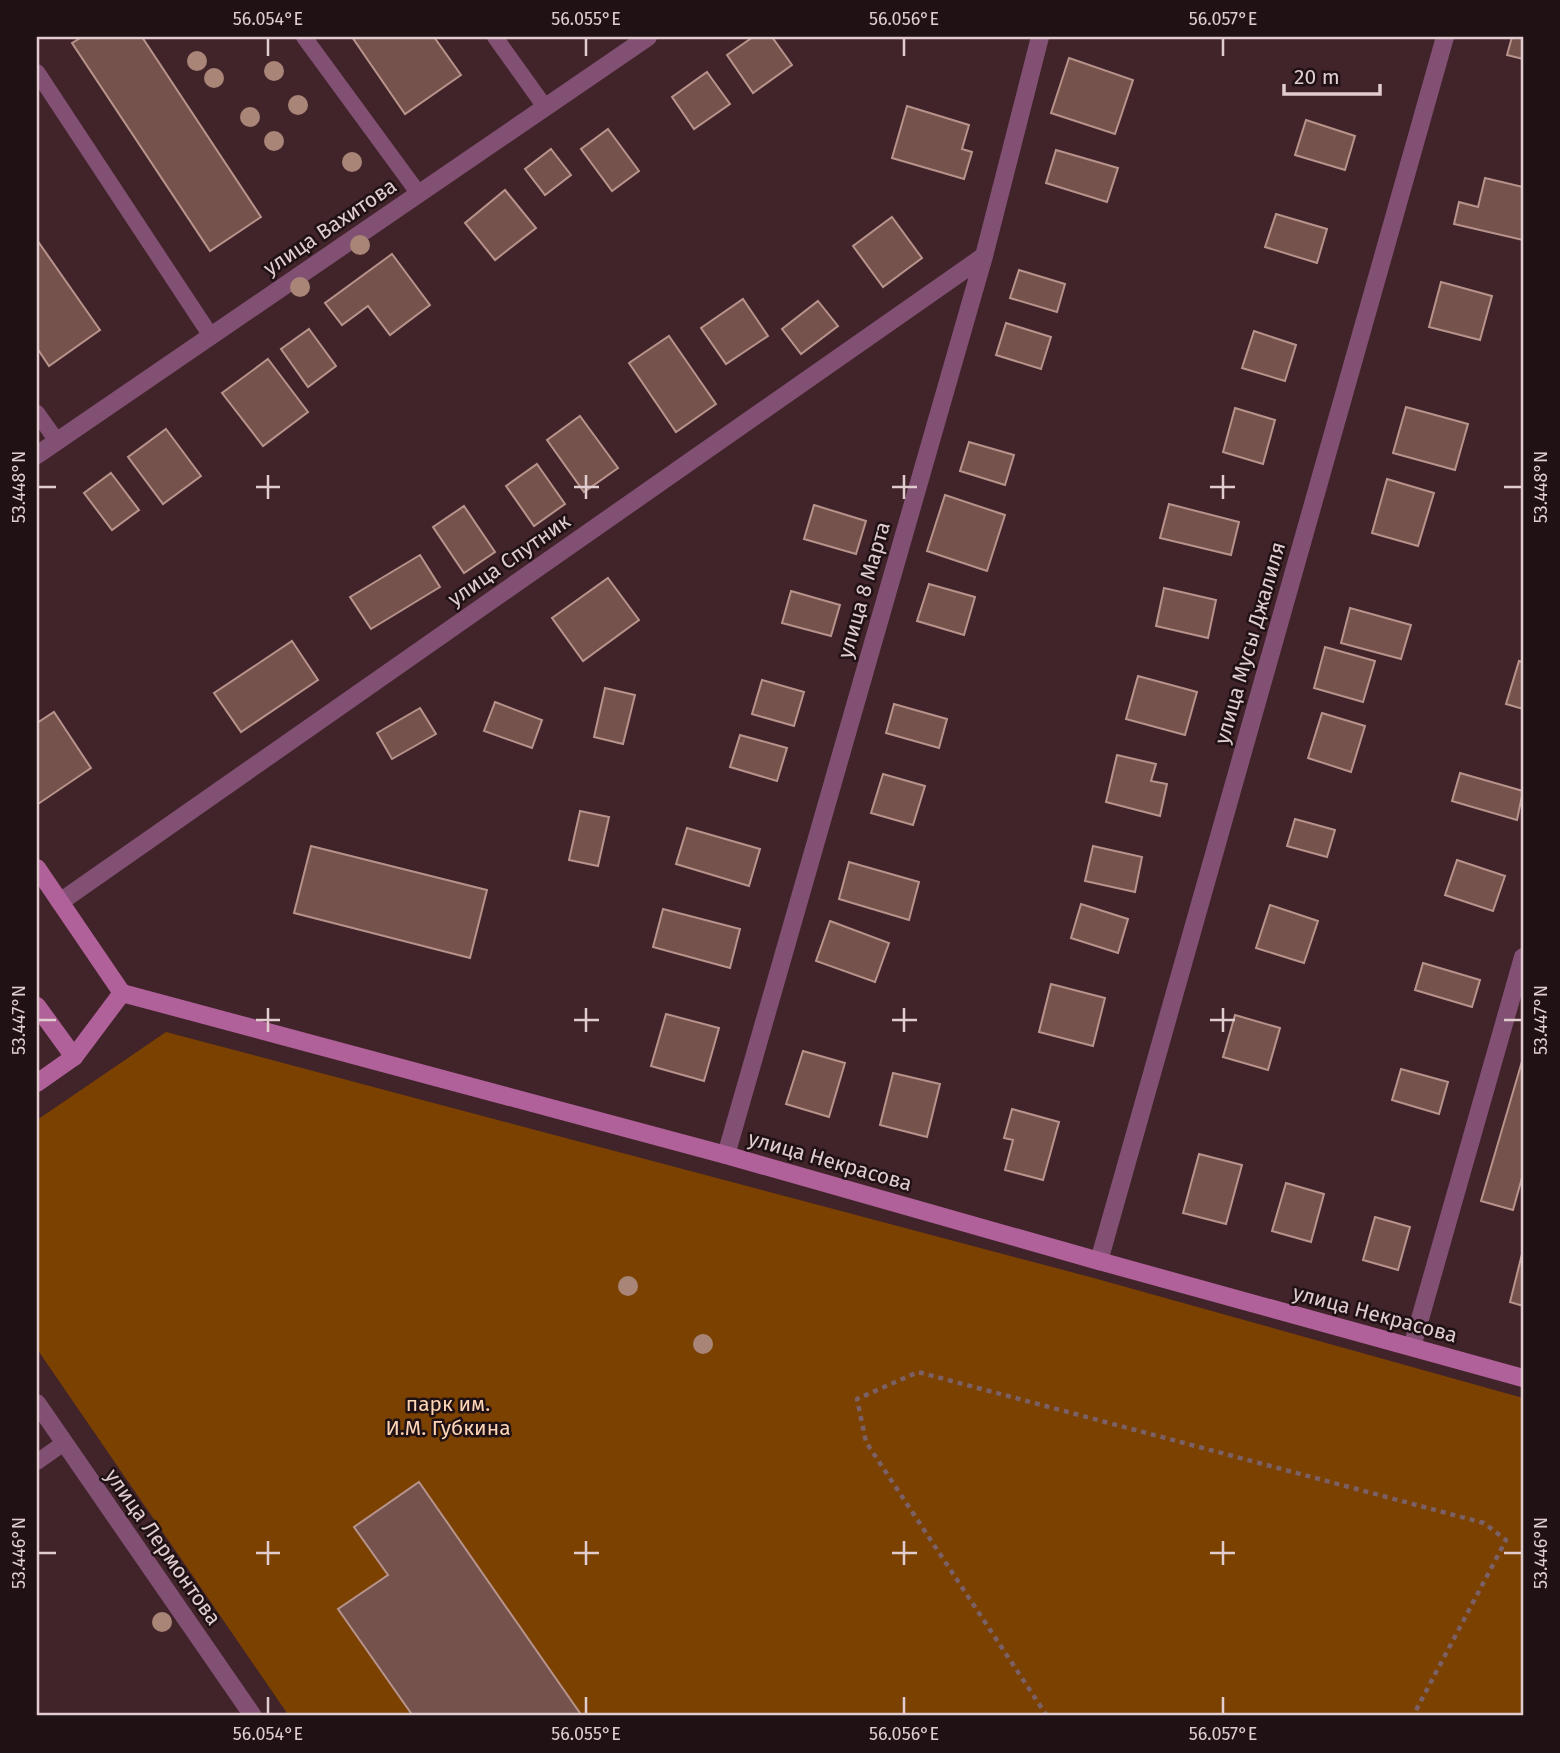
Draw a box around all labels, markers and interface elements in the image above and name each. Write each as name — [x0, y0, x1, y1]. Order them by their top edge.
text: 56.054°E — [233, 8, 303, 30]
text: 56.055°E — [551, 8, 621, 30]
text: 56.056°E — [869, 8, 939, 30]
text: 56.057°E — [1189, 8, 1257, 30]
scale bar — [1284, 52, 1380, 96]
text: 20 m — [1294, 64, 1340, 90]
street label: улица Вахитова — [258, 173, 402, 281]
text: 53.448°N — [8, 451, 30, 523]
text: 53.448°N — [1530, 451, 1552, 523]
street label: улица Спутник — [443, 508, 575, 612]
street label: улица 8 Марта — [832, 519, 896, 661]
street label: улица Мусы Джалиля — [1209, 539, 1291, 747]
text: 53.447°N — [8, 985, 30, 1055]
text: 53.447°N — [1530, 985, 1552, 1055]
street label: улица Некрасова — [745, 1125, 915, 1197]
street label: улица Некрасова — [1290, 1280, 1460, 1348]
park label: парк им. И.М. Губкина — [385, 1391, 511, 1441]
street label: улица Лермонтова — [99, 1464, 227, 1630]
text: 53.446°N — [8, 1517, 30, 1589]
text: 53.446°N — [1530, 1517, 1552, 1589]
text: 56.054°E — [233, 1723, 303, 1745]
text: 56.055°E — [551, 1723, 621, 1745]
text: 56.056°E — [869, 1723, 939, 1745]
text: 56.057°E — [1189, 1723, 1257, 1745]

